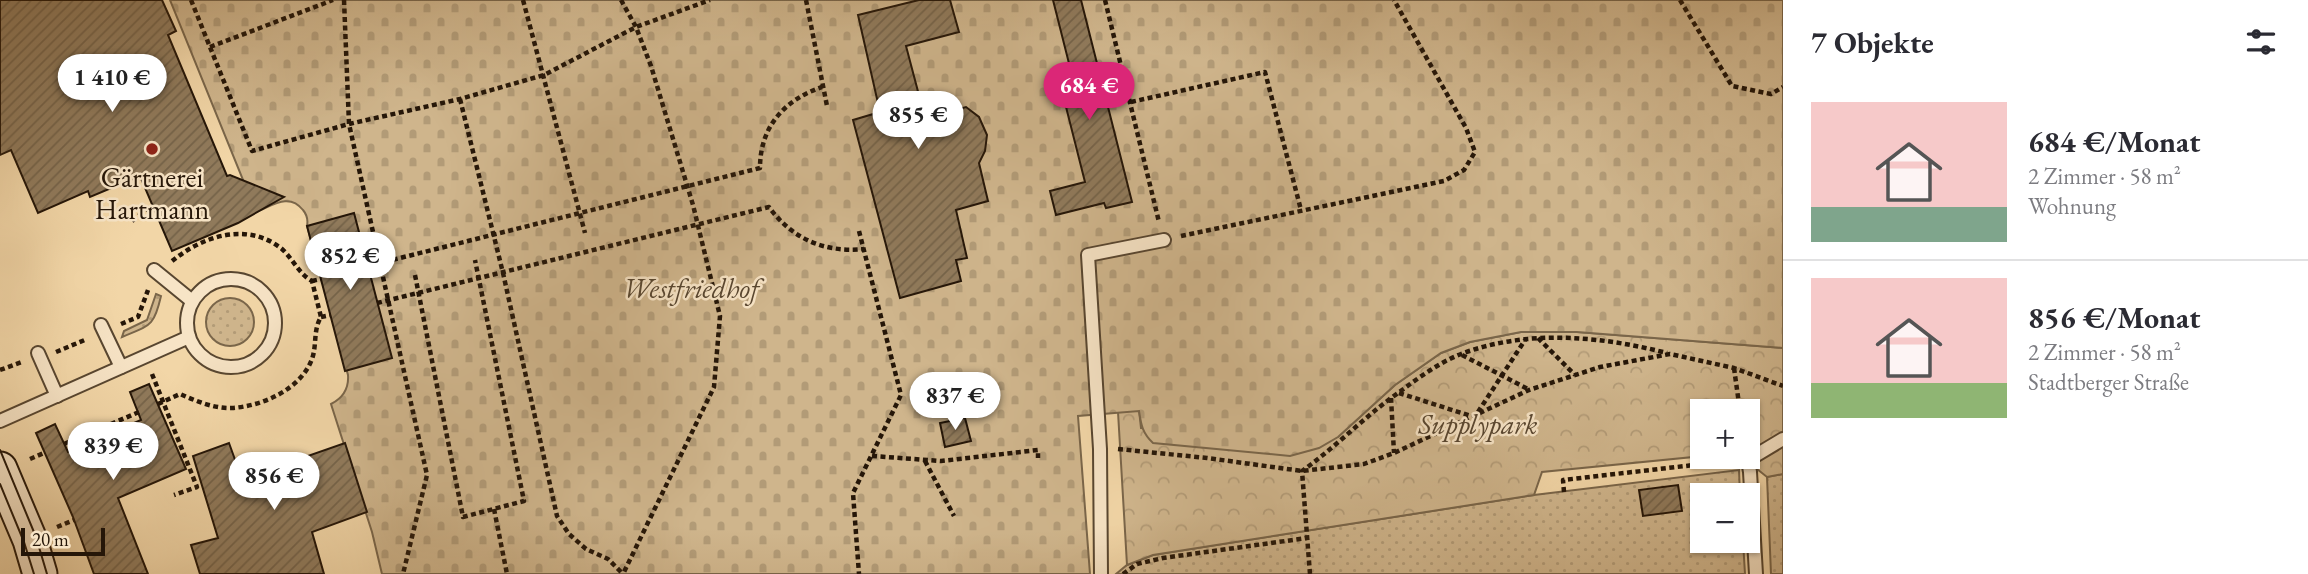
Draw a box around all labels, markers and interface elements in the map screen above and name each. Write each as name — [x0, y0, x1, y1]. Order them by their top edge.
text: 7 Objekte — [1811, 23, 1934, 62]
icon: filters — [2242, 23, 2280, 61]
pin: 1 410 € — [47, 54, 177, 114]
text: 1 410 € — [74, 62, 150, 92]
pin: 684 € — [1040, 62, 1138, 122]
text: 684 € — [1060, 70, 1118, 100]
pin: 855 € — [869, 92, 967, 151]
text: 855 € — [889, 99, 947, 129]
text: 684 €/Monat — [2028, 122, 2200, 161]
icon: home — [1867, 130, 1951, 214]
marker: Gärtnerei Hartmann — [144, 141, 160, 157]
place label: Gärtnerei Hartmann — [95, 159, 209, 227]
text: 2 Zimmer · 58 m² — [2028, 161, 2181, 191]
text: Wohnung — [2028, 191, 2116, 221]
pin: 852 € — [301, 232, 399, 292]
text: 852 € — [321, 240, 379, 270]
park label: Westfriedhof — [623, 270, 765, 306]
text: 856 €/Monat — [2028, 298, 2200, 337]
icon: home — [1867, 306, 1951, 390]
text: 2 Zimmer · 58 m² — [2028, 337, 2181, 367]
text: Stadtberger Straße — [2028, 367, 2189, 397]
pin: 837 € — [906, 372, 1004, 432]
text: 837 € — [926, 380, 984, 410]
map controls — [1690, 399, 1760, 553]
button: + — [1690, 399, 1760, 469]
park label: Supplypark — [1417, 406, 1538, 442]
pin: 839 € — [64, 422, 162, 482]
text: 839 € — [84, 430, 142, 460]
pin: 856 € — [225, 452, 323, 512]
text: 856 € — [245, 460, 303, 490]
button: − — [1690, 483, 1760, 553]
scale bar — [21, 525, 105, 557]
text: 20 m — [32, 527, 69, 552]

